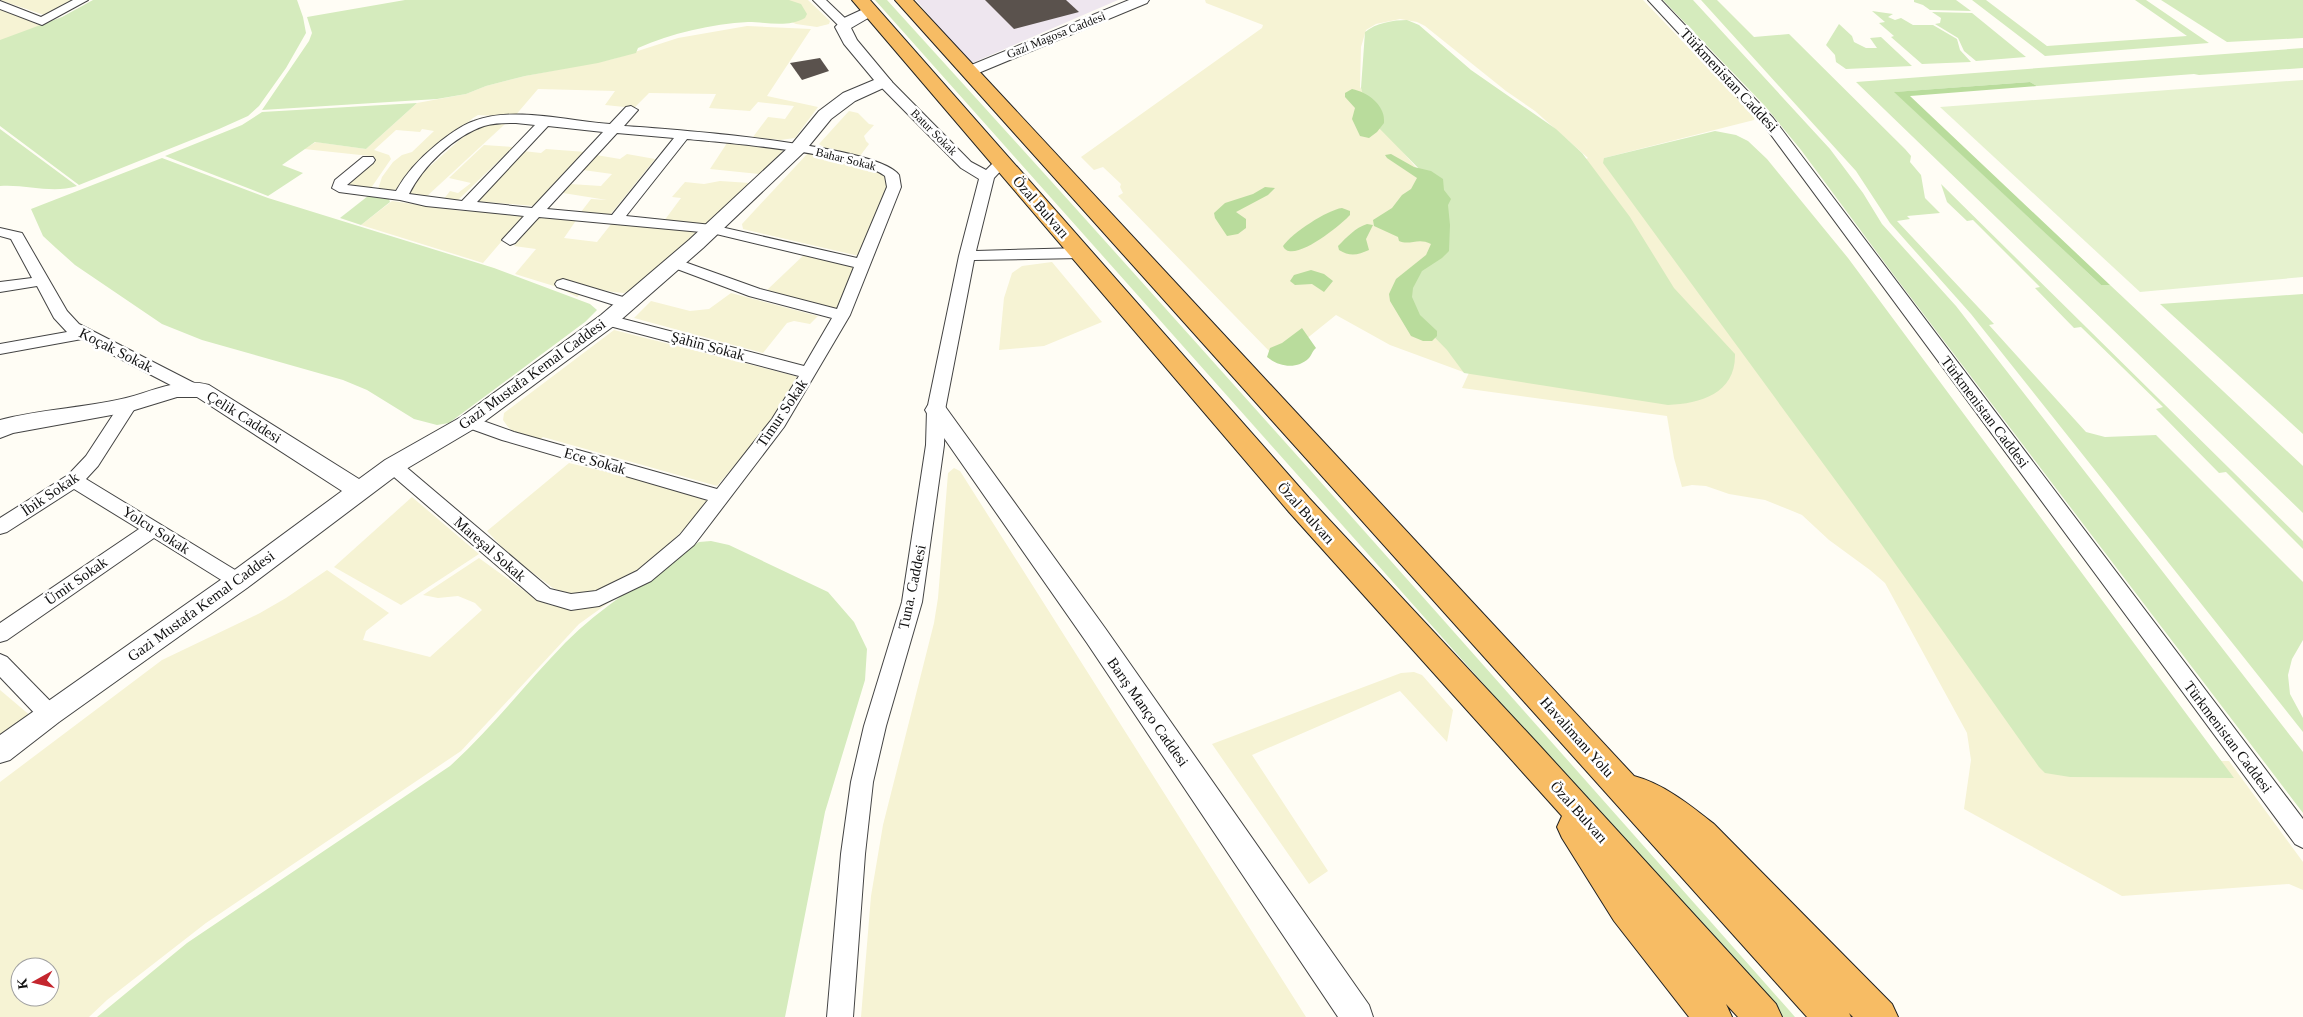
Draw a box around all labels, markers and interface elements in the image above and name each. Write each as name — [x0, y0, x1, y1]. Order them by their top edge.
street label: Gazi Magosa Caddesi — [1005, 9, 1108, 61]
street label: Türkmenistan Caddesi — [1677, 25, 1781, 135]
street label: Batur Sokak — [908, 106, 960, 158]
street label: Bahar Sokak — [814, 145, 878, 173]
street label: Özal Bulvarı — [1010, 173, 1072, 241]
street label: Gazi Mustafa Kemal Caddesi — [456, 315, 608, 433]
street label: Koçak Sokak — [77, 325, 156, 376]
street label: Şahin Sokak — [670, 329, 747, 364]
street label: Türkmenistan Caddesi — [1938, 353, 2032, 471]
street label: Timur Sokak — [753, 376, 811, 450]
street label: Çelik Caddesi — [204, 388, 284, 446]
street label: Ece Sokak — [562, 445, 628, 478]
street label: İbik Sokak — [18, 469, 82, 519]
street label: Özal Bulvarı — [1274, 479, 1338, 547]
street label: Yolcu Sokak — [119, 503, 193, 557]
street label: Mareşal Sokak — [451, 514, 529, 585]
street label: Tuna. Caddesi — [895, 543, 929, 631]
street label: Gazi Mustafa Kemal Caddesi — [125, 547, 277, 665]
street label: Ümit Sokak — [42, 553, 111, 608]
street label: Barış Manço Caddesi — [1104, 655, 1192, 769]
street label: Türkmenistan Caddesi — [2181, 678, 2275, 796]
street label: Havalimanı Yolu — [1537, 694, 1617, 780]
street label: Özal Bulvarı — [1547, 778, 1611, 846]
north arrow — [10, 957, 60, 1007]
text: K — [14, 977, 31, 990]

